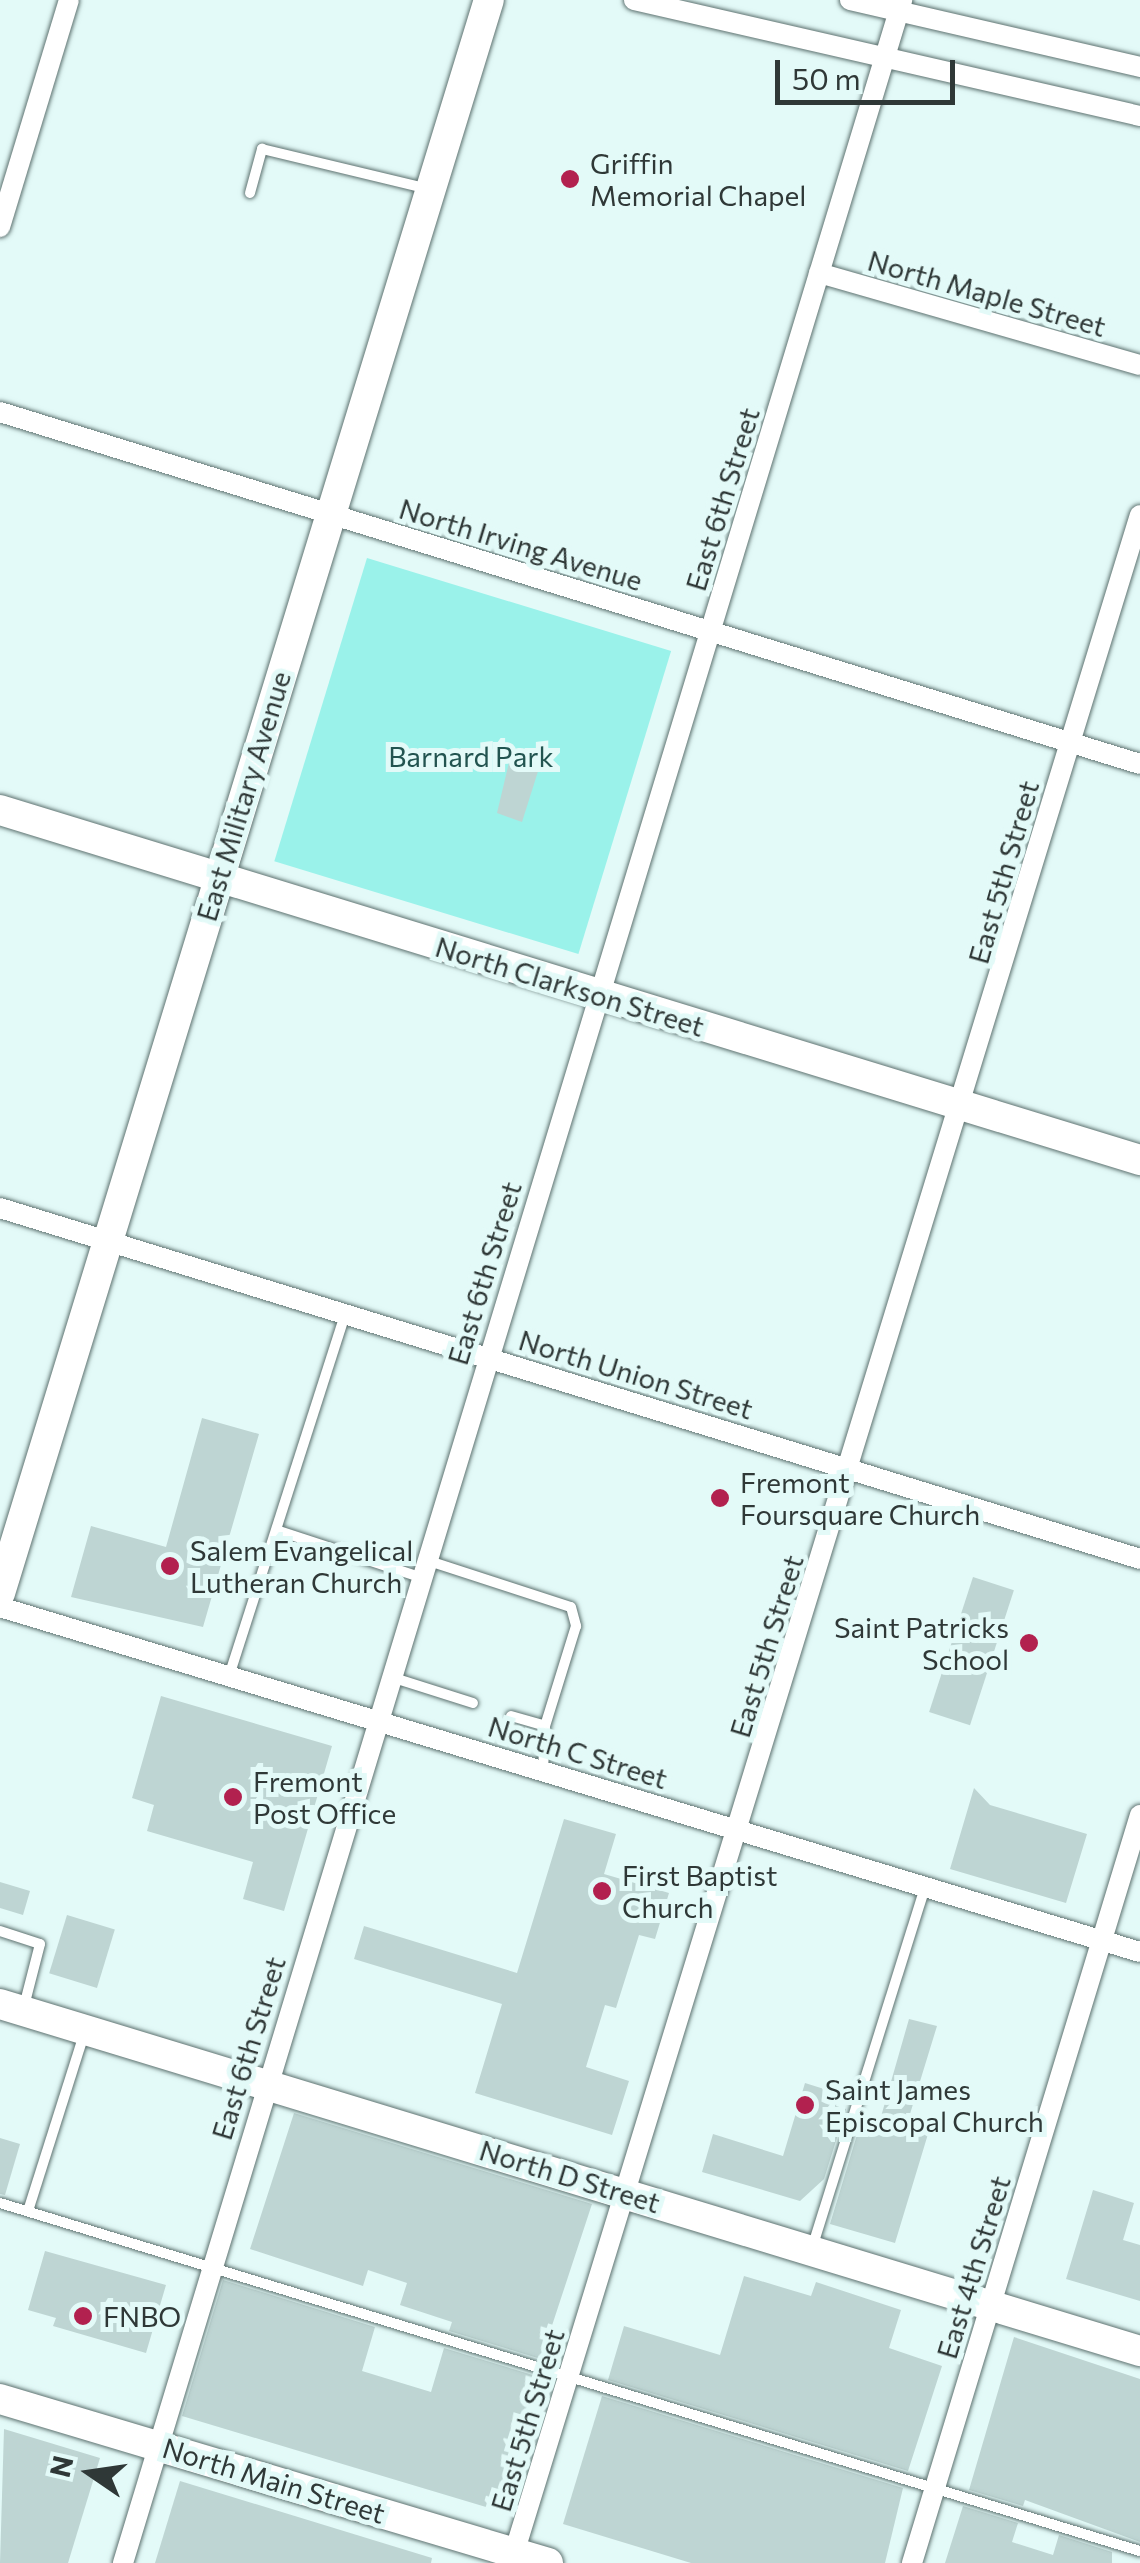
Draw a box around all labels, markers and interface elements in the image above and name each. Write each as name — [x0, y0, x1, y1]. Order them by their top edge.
scale bar — [780, 40, 960, 102]
text: 50 m — [792, 59, 861, 96]
place label: Griffin Memorial Chapel — [590, 146, 806, 212]
marker: Griffin Memorial Chapel — [559, 168, 581, 190]
street label: North Maple Street — [864, 243, 1110, 343]
street label: East 6th Street — [678, 403, 766, 595]
street label: North Irving Avenue — [395, 491, 647, 597]
street label: East Military Avenue — [189, 667, 297, 925]
park label: Barnard Park — [388, 739, 554, 773]
street label: East 5th Street — [961, 777, 1045, 967]
street label: North Clarkson Street — [432, 929, 708, 1043]
street label: East 6th Street — [440, 1177, 528, 1369]
street label: North Union Street — [515, 1322, 757, 1426]
place label: Fremont Foursquare Church — [740, 1465, 980, 1531]
marker: Fremont Foursquare Church — [709, 1487, 731, 1509]
place label: Salem Evangelical Lutheran Church — [190, 1533, 413, 1599]
street label: East 5th Street — [722, 1551, 810, 1741]
marker: Salem Evangelical Lutheran Church — [159, 1555, 181, 1577]
place label: Saint Patricks School — [834, 1610, 1009, 1676]
marker: Saint Patricks School — [1018, 1632, 1040, 1654]
street label: North C Street — [484, 1709, 672, 1795]
place label: Fremont Post Office — [253, 1764, 396, 1830]
marker: Fremont Post Office — [222, 1786, 244, 1808]
place label: First Baptist Church — [622, 1858, 777, 1924]
marker: First Baptist Church — [591, 1880, 613, 1902]
street label: East 6th Street — [204, 1952, 292, 2144]
place label: Saint James Episcopal Church — [825, 2072, 1044, 2138]
marker: Saint James Episcopal Church — [794, 2094, 816, 2116]
street label: North D Street — [476, 2133, 664, 2219]
street label: East 4th Street — [929, 2171, 1017, 2363]
place label: FNBO — [103, 2299, 181, 2333]
marker: FNBO — [72, 2305, 94, 2327]
street label: East 5th Street — [483, 2325, 571, 2515]
north arrow — [40, 2423, 140, 2523]
street label: North Main Street — [159, 2430, 389, 2530]
text: N — [42, 2452, 80, 2480]

